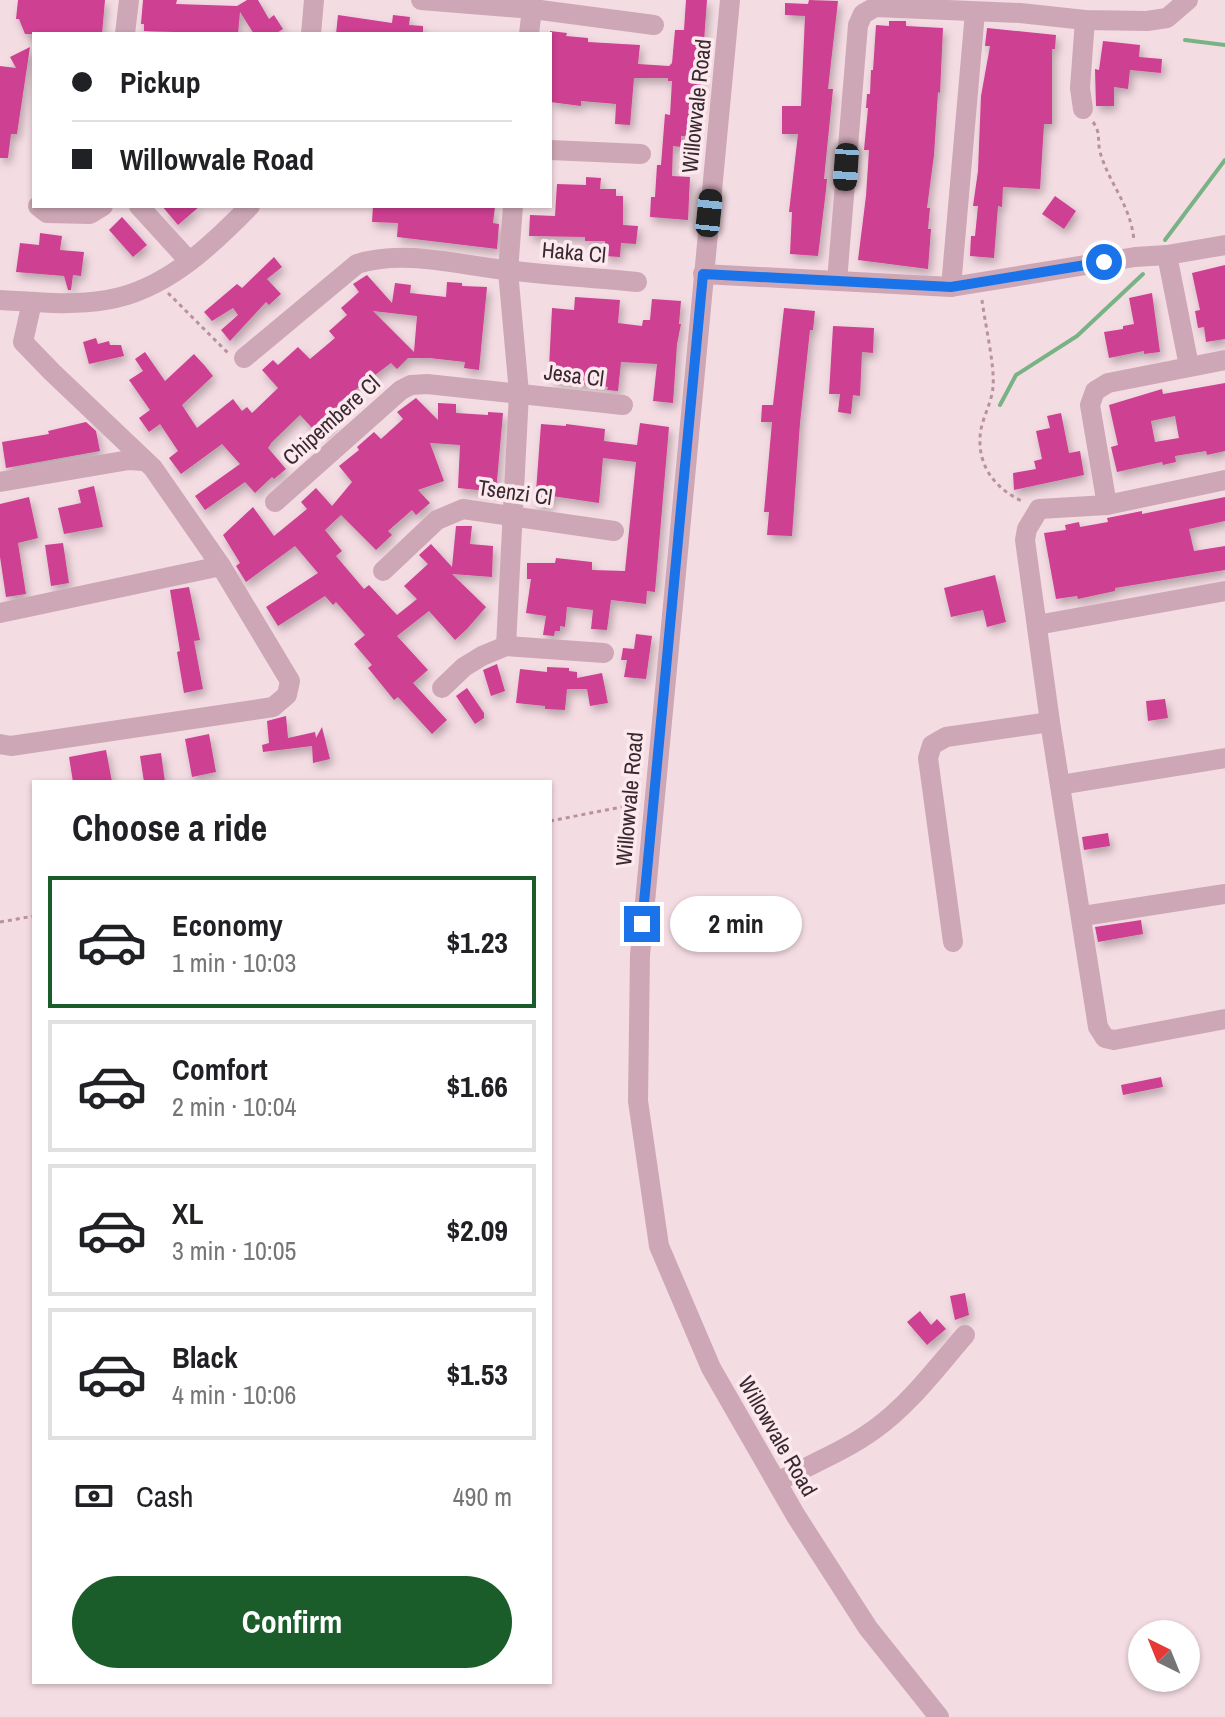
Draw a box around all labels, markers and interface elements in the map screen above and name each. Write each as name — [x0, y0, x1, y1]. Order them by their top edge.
street label: Willowvale Road — [674, 38, 718, 174]
text: Pickup — [120, 62, 201, 102]
text: Willowvale Road — [120, 139, 314, 179]
car — [832, 142, 860, 192]
car — [695, 188, 723, 238]
street label: Haka Cl — [541, 234, 607, 270]
route start — [1086, 244, 1122, 280]
street label: Jesa Cl — [542, 356, 606, 394]
street label: Chipembere Cl — [276, 368, 386, 472]
street label: Tsenzi Cl — [476, 472, 554, 512]
street label: Willowvale Road — [608, 731, 650, 867]
text: Choose a ride — [72, 804, 267, 852]
callout: 2 min — [670, 896, 802, 952]
text: Economy — [172, 905, 283, 945]
icon: car — [76, 906, 148, 978]
route end — [624, 906, 660, 942]
text: 2 min — [708, 906, 764, 941]
text: $1.23 — [446, 922, 508, 962]
text: 1 min · 10:03 — [172, 945, 296, 980]
text: Comfort — [172, 1049, 268, 1089]
icon: car — [76, 1050, 148, 1122]
text: $1.66 — [446, 1066, 508, 1106]
text: 2 min · 10:04 — [172, 1089, 296, 1124]
text: XL — [172, 1193, 203, 1233]
icon: car — [76, 1194, 148, 1266]
text: $2.09 — [446, 1210, 508, 1250]
text: 3 min · 10:05 — [172, 1233, 296, 1268]
text: Black — [172, 1337, 238, 1377]
icon: car — [76, 1338, 148, 1410]
text: $1.53 — [446, 1354, 508, 1394]
street label: Willowvale Road — [731, 1370, 825, 1502]
text: 4 min · 10:06 — [172, 1377, 296, 1412]
icon: cash — [72, 1474, 116, 1518]
text: Cash — [136, 1476, 193, 1516]
text: 490 m — [453, 1479, 512, 1514]
button: Confirm — [72, 1576, 512, 1668]
north arrow — [1128, 1620, 1200, 1692]
map controls — [1128, 1620, 1200, 1692]

